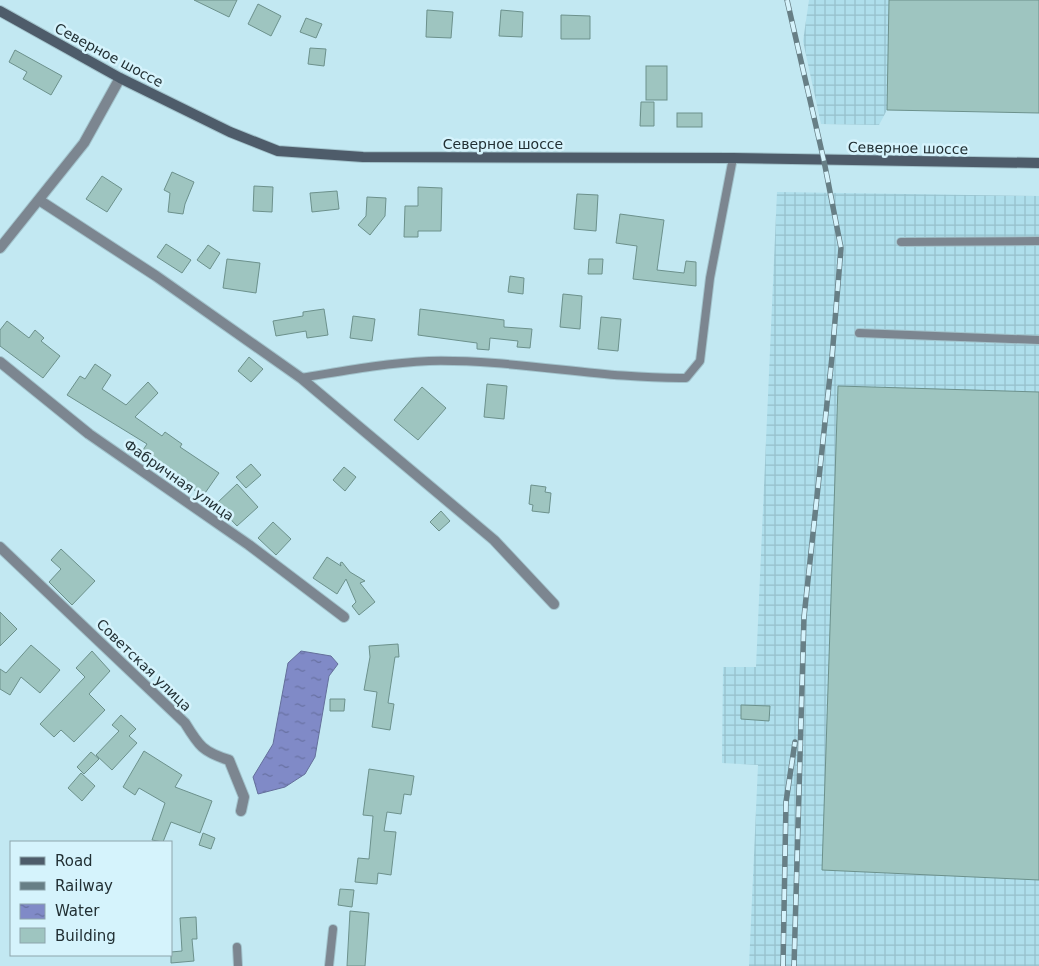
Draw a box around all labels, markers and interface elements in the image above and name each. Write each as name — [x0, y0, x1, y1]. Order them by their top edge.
street label: Северное шоссе — [52, 20, 166, 90]
street label: Северное шоссе — [443, 136, 563, 152]
street label: Северное шоссе — [848, 139, 968, 157]
street label: Фабричная улица — [121, 436, 237, 524]
street label: Советская улица — [93, 616, 195, 714]
legend — [10, 841, 172, 956]
text: Road — [55, 852, 93, 870]
text: Railway — [55, 877, 113, 895]
text: Water — [55, 902, 100, 920]
text: Building — [55, 927, 116, 945]

